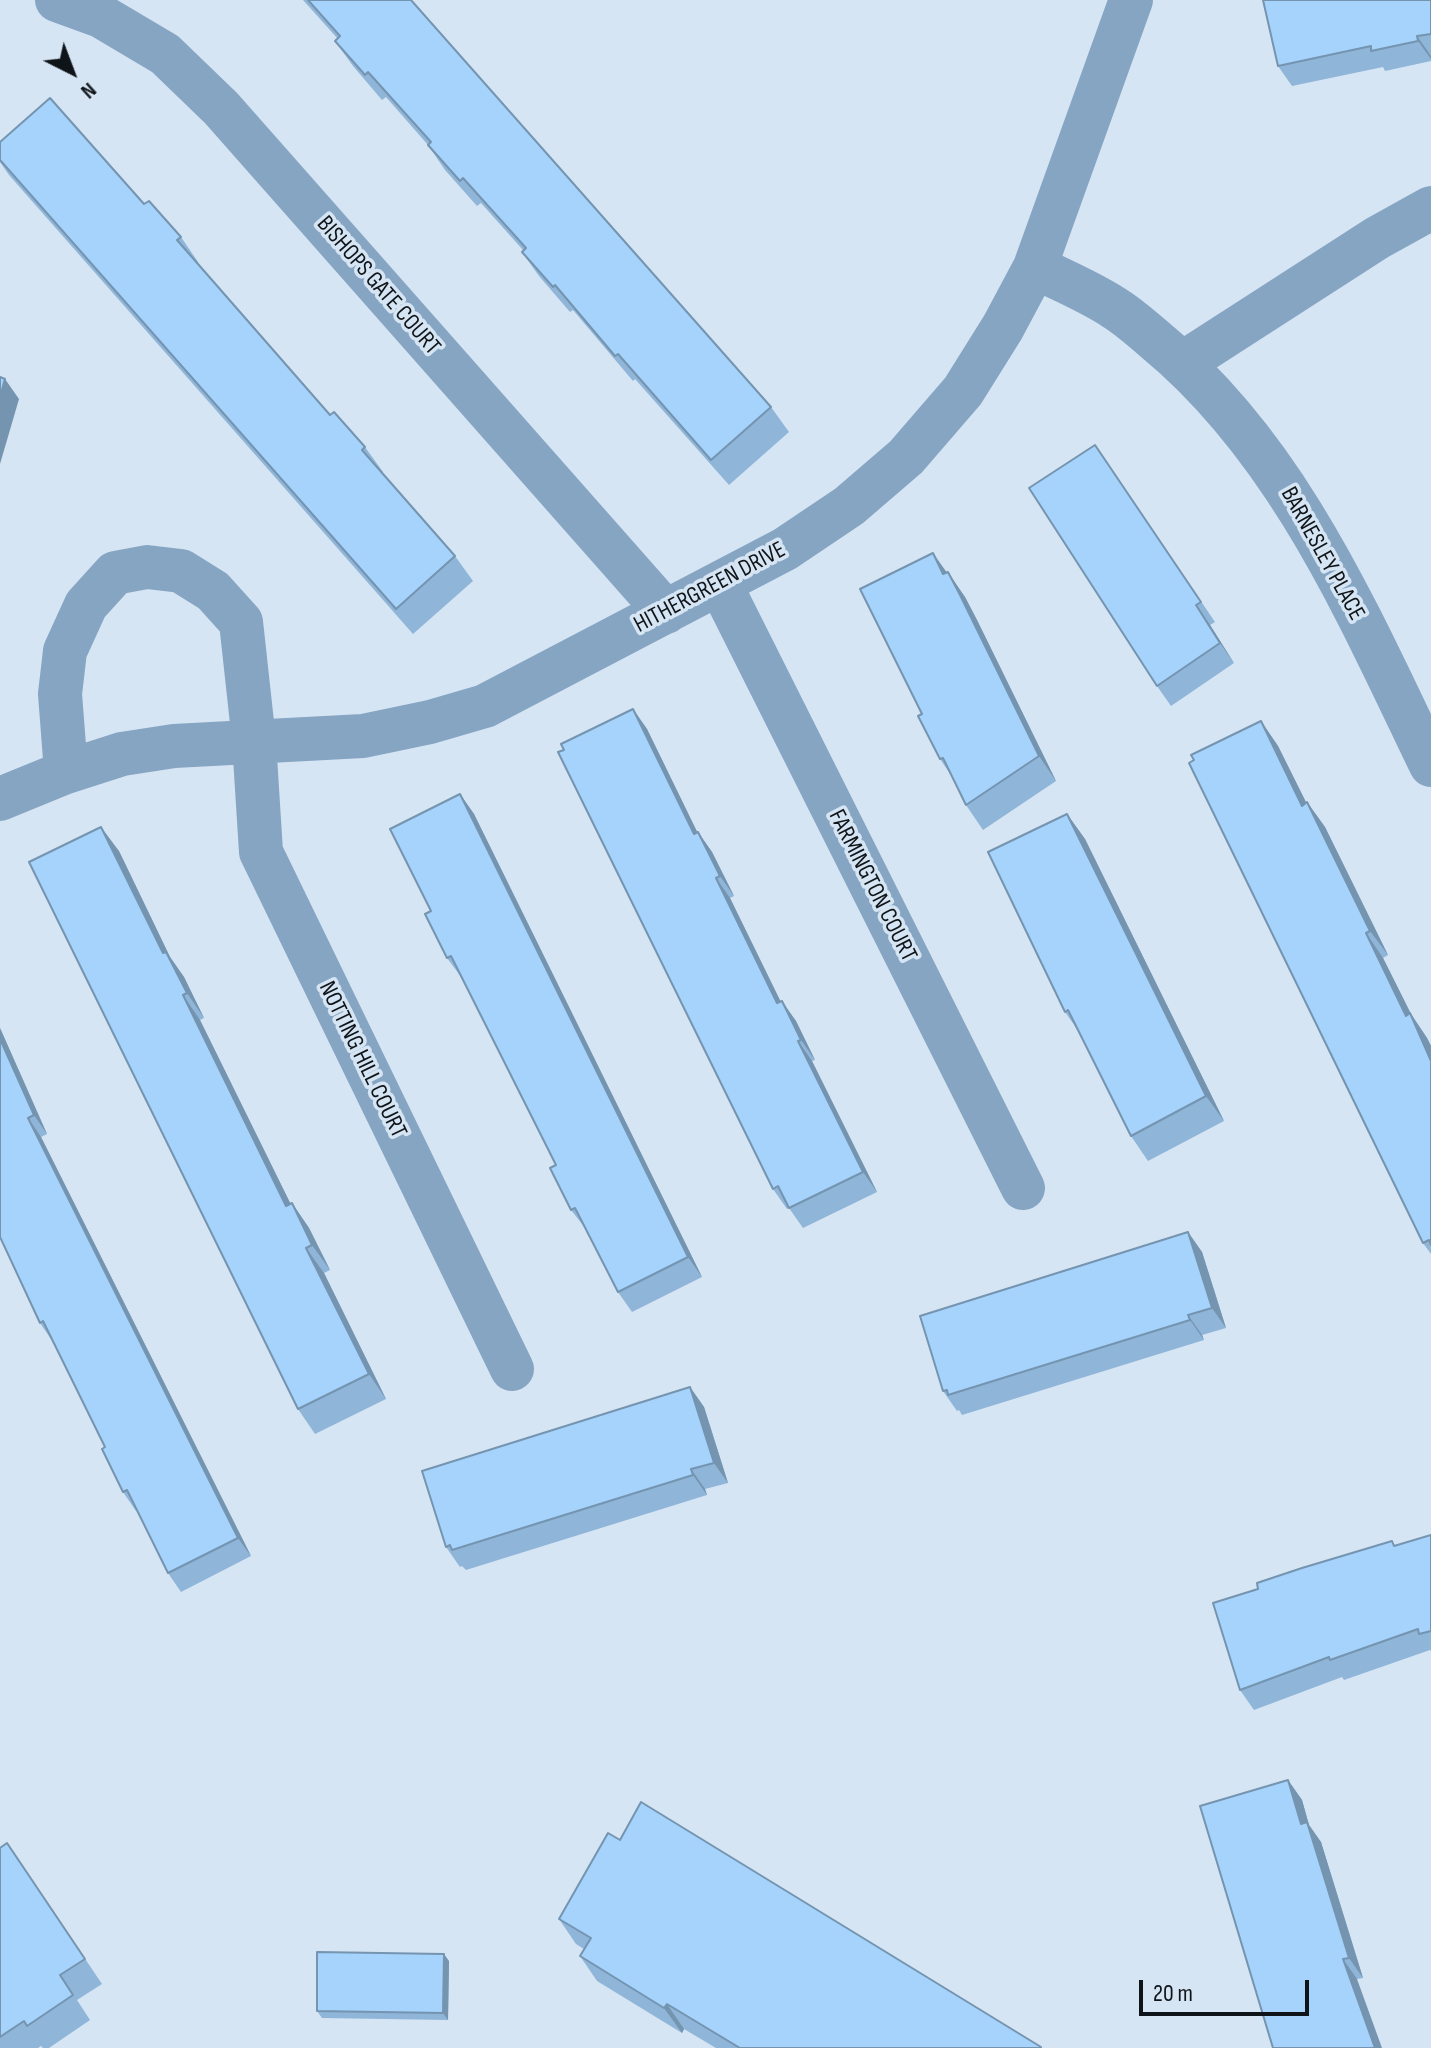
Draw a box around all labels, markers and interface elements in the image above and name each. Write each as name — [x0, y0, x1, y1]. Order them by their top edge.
north arrow — [32, 32, 112, 112]
text: N — [75, 76, 102, 104]
street label: BISHOPS GATE COURT — [310, 211, 446, 361]
street label: BARNESLEY PLACE — [1274, 482, 1370, 626]
street label: HITHERGREEN DRIVE — [629, 536, 791, 640]
street label: FARMINGTON COURT — [821, 805, 923, 967]
street label: NOTTING HILL COURT — [312, 977, 412, 1143]
scale bar — [1143, 1964, 1313, 2014]
text: 20 m — [1153, 1979, 1193, 2008]

